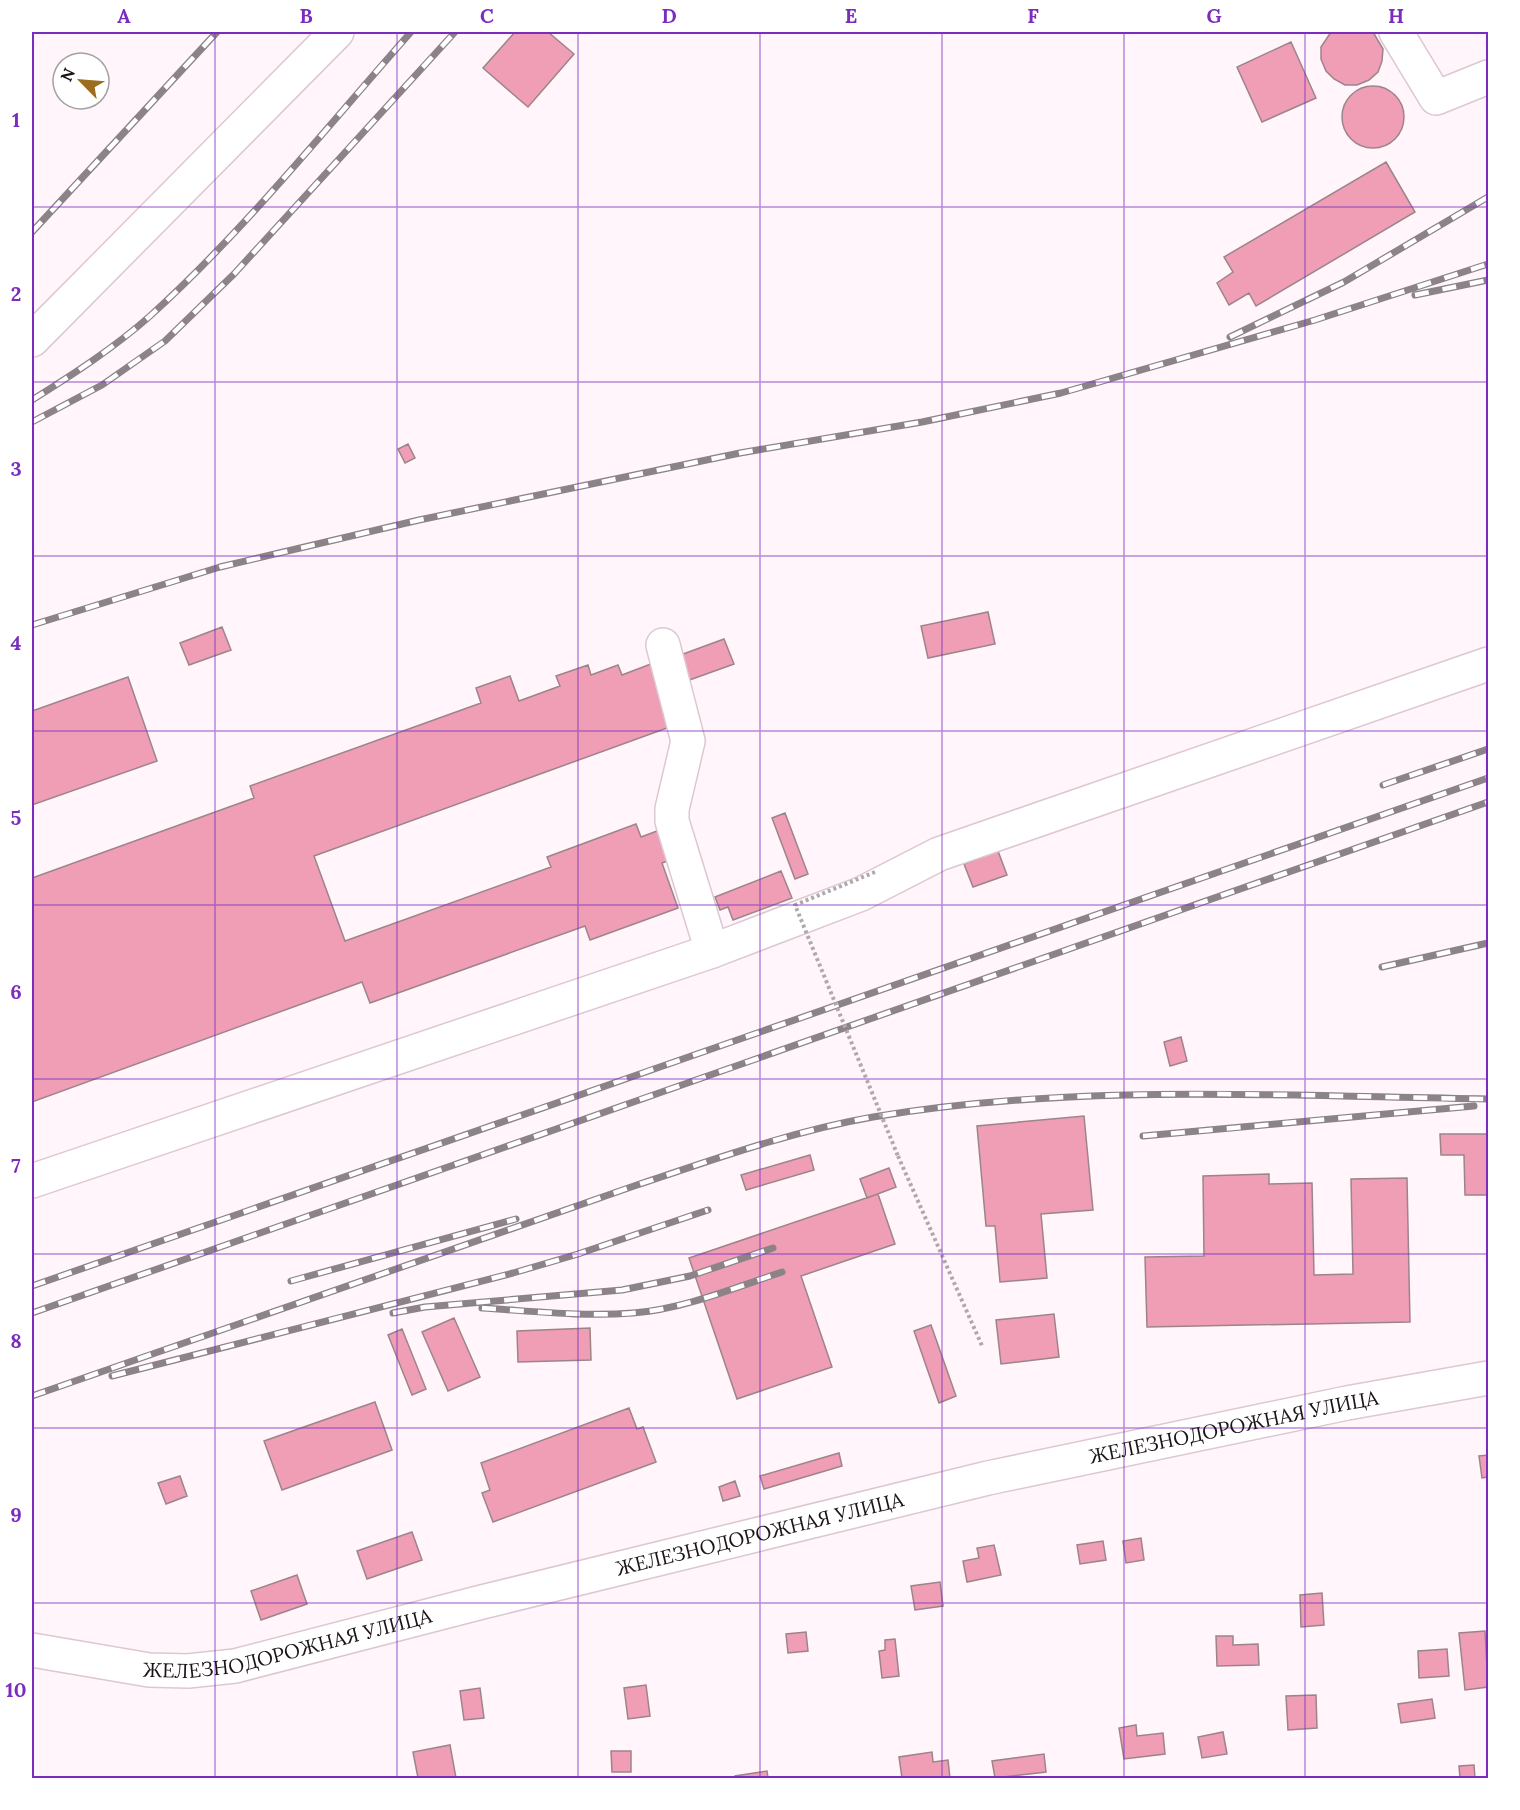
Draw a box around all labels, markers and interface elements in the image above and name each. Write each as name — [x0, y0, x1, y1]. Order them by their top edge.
text: A — [117, 3, 131, 28]
text: B — [299, 3, 313, 28]
text: C — [480, 3, 494, 28]
text: D — [661, 3, 677, 28]
text: E — [845, 3, 857, 28]
text: F — [1027, 3, 1039, 28]
text: G — [1206, 3, 1222, 28]
text: H — [1388, 3, 1404, 28]
north arrow — [51, 51, 111, 111]
text: N — [56, 65, 79, 84]
text: 1 — [12, 107, 20, 132]
text: 2 — [11, 281, 21, 306]
text: 3 — [10, 456, 22, 481]
text: 4 — [11, 630, 22, 655]
text: 5 — [11, 805, 22, 830]
text: 6 — [10, 979, 22, 1004]
text: 7 — [11, 1153, 21, 1178]
text: 8 — [10, 1328, 22, 1353]
street label: ЖЕЛЕЗНОДОРОЖНАЯ УЛИЦА — [1087, 1385, 1381, 1469]
street label: ЖЕЛЕЗНОДОРОЖНАЯ УЛИЦА — [613, 1486, 906, 1581]
text: 9 — [10, 1502, 22, 1527]
street label: ЖЕЛЕЗНОДОРОЖНАЯ УЛИЦА — [143, 1603, 435, 1683]
text: 10 — [6, 1677, 26, 1702]

